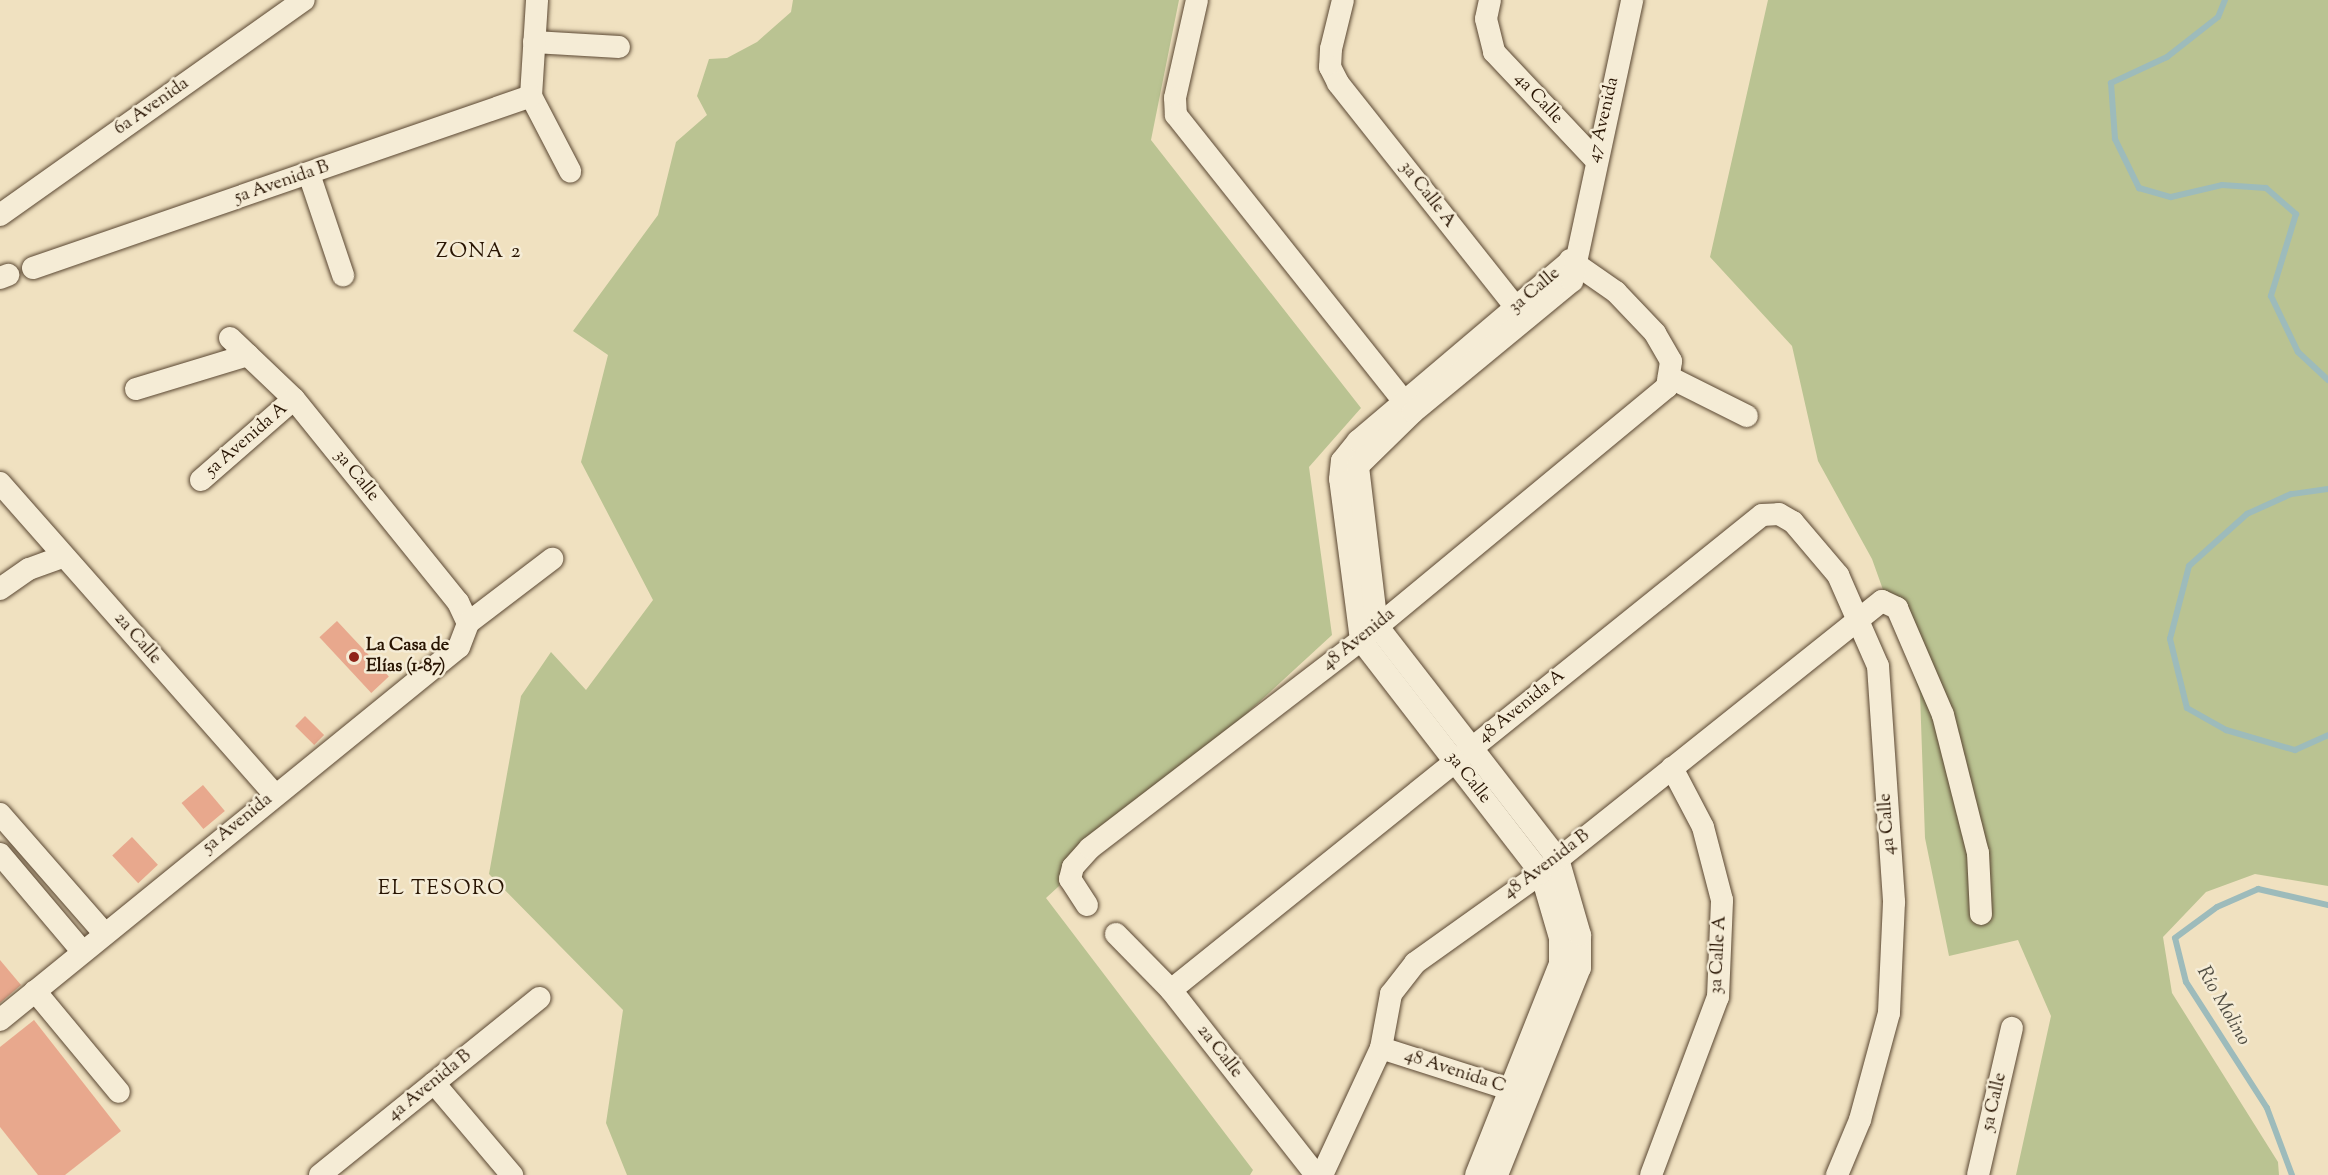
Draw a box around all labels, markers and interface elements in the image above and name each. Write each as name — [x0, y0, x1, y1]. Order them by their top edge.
street label: 4a Calle — [1509, 69, 1567, 129]
street label: 6a Avenida — [111, 73, 193, 141]
street label: 47 Avenida — [1584, 75, 1624, 165]
street label: 5a Avenida B — [232, 157, 332, 209]
street label: 3a Calle A — [1394, 157, 1460, 233]
district label: ZONA 2 — [436, 239, 522, 265]
street label: 3a Calle — [1505, 263, 1565, 319]
street label: 5a Avenida A — [202, 398, 292, 482]
street label: 3a Calle — [329, 446, 383, 506]
street label: 48 Avenida — [1318, 604, 1400, 676]
street label: 2a Calle — [109, 609, 165, 669]
place label: La Casa de Elías (1-87) — [366, 636, 449, 678]
marker: La Casa de Elías (1-87) — [347, 650, 361, 664]
street label: 48 Avenida A — [1474, 665, 1570, 749]
street label: 3a Calle — [1441, 748, 1495, 808]
street label: 5a Avenida — [199, 789, 277, 859]
street label: 4a Calle — [1875, 792, 1901, 856]
street label: 48 Avenida B — [1500, 826, 1594, 904]
district label: EL TESORO — [378, 877, 506, 901]
street label: 3a Calle A — [1706, 915, 1732, 995]
water label: Río Molino — [2191, 962, 2255, 1050]
street label: 2a Calle — [1192, 1021, 1246, 1083]
street label: 48 Avenida C — [1402, 1045, 1508, 1099]
street label: 4a Avenida B — [384, 1046, 476, 1126]
street label: 5a Calle — [1978, 1071, 2012, 1133]

